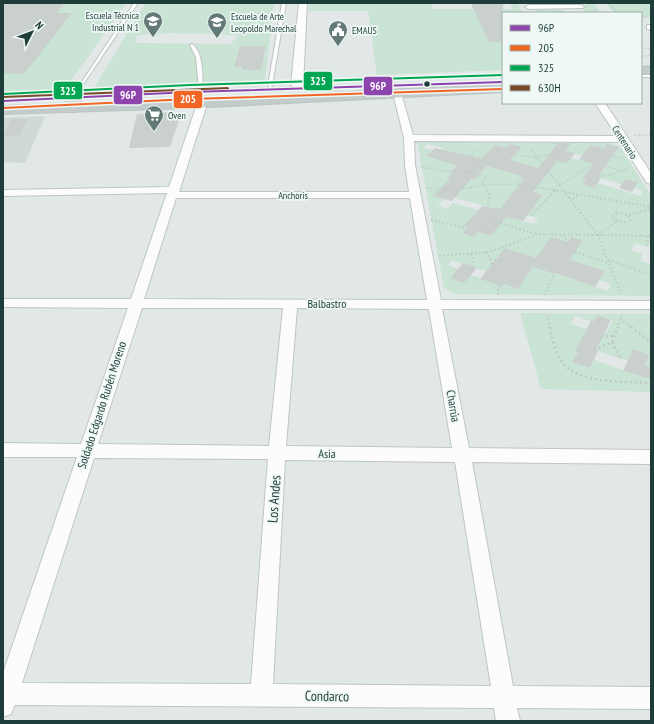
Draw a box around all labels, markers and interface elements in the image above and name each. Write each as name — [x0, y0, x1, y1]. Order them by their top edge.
place label: Escuela Técnica Industrial N 1 — [86, 9, 139, 34]
school or university icon: Escuela Técnica Industrial N 1 — [142, 10, 164, 38]
place label: Escuela de Arte Leopoldo Marechal — [231, 10, 297, 35]
school or university icon: Escuela de Arte Leopoldo Marechal — [206, 11, 228, 39]
north arrow — [12, 12, 52, 52]
legend — [502, 12, 642, 104]
text: N — [32, 18, 47, 32]
public building icon: EMAUS — [327, 19, 349, 47]
text: 96P — [538, 20, 555, 35]
place label: EMAUS — [352, 24, 377, 37]
text: 205 — [538, 40, 554, 55]
text: 325 — [538, 60, 554, 75]
line badge: 325 — [303, 71, 333, 91]
text: 325 — [310, 74, 326, 88]
line badge: 96P — [363, 76, 393, 96]
text: 96P — [370, 79, 387, 93]
unlabelled marker — [422, 79, 432, 89]
text: 630H — [538, 80, 561, 95]
line badge: 325 — [53, 81, 83, 100]
text: 325 — [60, 84, 76, 98]
line badge: 96P — [113, 85, 143, 105]
text: 96P — [120, 88, 137, 102]
line badge: 205 — [173, 90, 203, 109]
text: 205 — [180, 92, 196, 106]
supermarket icon: Oven — [143, 104, 165, 132]
place label: Oven — [168, 109, 186, 122]
street label: Centenario — [609, 123, 640, 161]
street label: Anchoris — [278, 189, 308, 202]
street label: Balbastro — [307, 296, 347, 311]
street label: Soldado Edgardo Rubén Moreno — [74, 339, 129, 470]
street label: Charrúa — [443, 389, 464, 423]
street label: Asia — [318, 446, 336, 461]
street label: Los Andes — [263, 474, 285, 524]
street label: Condarco — [305, 687, 349, 705]

